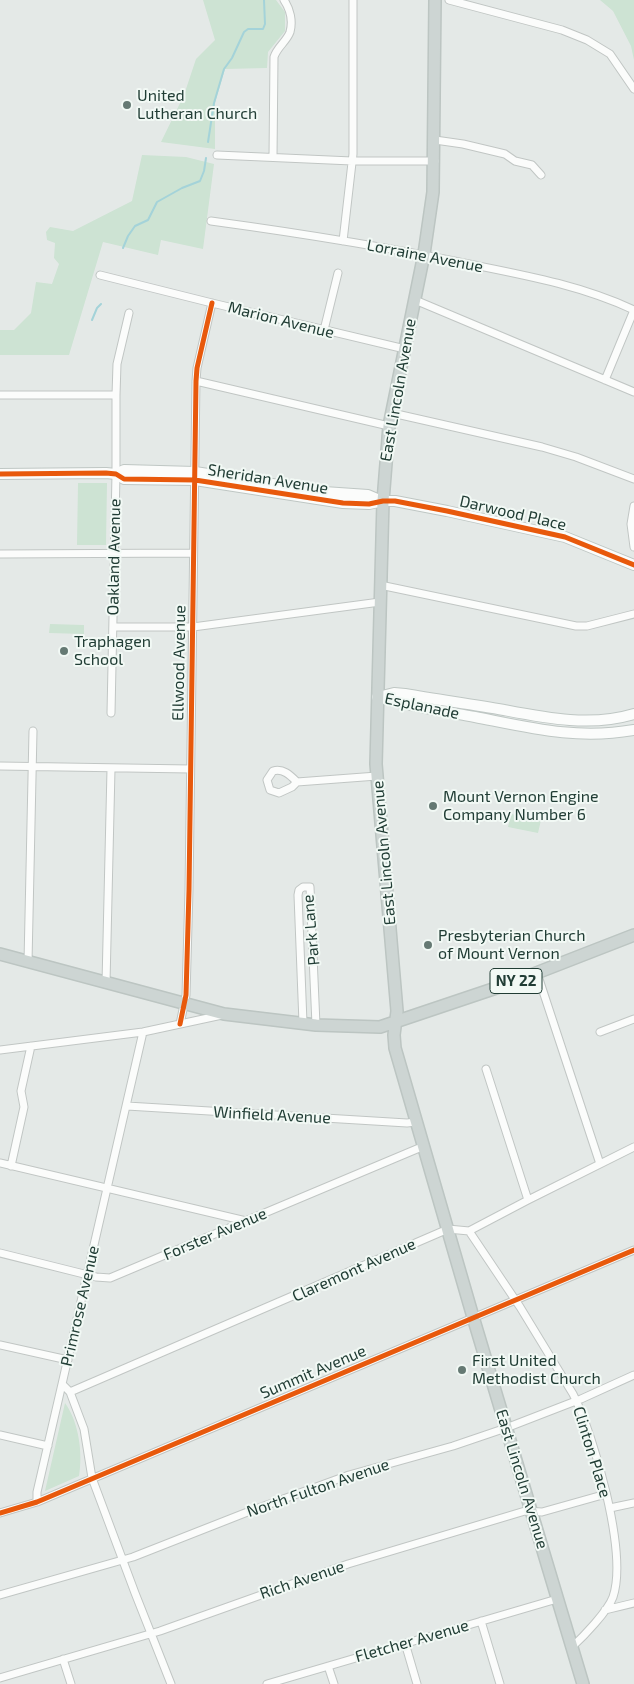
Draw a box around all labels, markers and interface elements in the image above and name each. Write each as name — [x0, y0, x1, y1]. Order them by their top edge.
place label: United Lutheran Church — [137, 86, 257, 124]
marker: United Lutheran Church — [121, 99, 133, 111]
street label: Lorraine Avenue — [365, 235, 485, 277]
street label: Marion Avenue — [226, 298, 336, 342]
street label: East Lincoln Avenue — [376, 317, 420, 463]
street label: Sheridan Avenue — [206, 460, 330, 498]
street label: Darwood Place — [458, 491, 568, 535]
street label: Oakland Avenue — [103, 498, 125, 616]
street label: Ellwood Avenue — [168, 605, 190, 721]
place label: Traphagen School — [74, 632, 151, 670]
marker: Traphagen School — [58, 645, 70, 657]
street label: Esplanade — [383, 689, 461, 723]
street label: East Lincoln Avenue — [368, 780, 400, 926]
place label: Mount Vernon Engine Company Number 6 — [443, 787, 599, 825]
marker: Mount Vernon Engine Company Number 6 — [427, 800, 439, 812]
street label: Park Lane — [298, 894, 324, 966]
place label: Presbyterian Church of Mount Vernon — [438, 926, 585, 964]
marker: Presbyterian Church of Mount Vernon — [422, 939, 434, 951]
road number: NY 22 — [490, 968, 542, 994]
street label: Winfield Avenue — [213, 1102, 331, 1128]
street label: Forster Avenue — [160, 1204, 270, 1264]
street label: Claremont Avenue — [289, 1234, 419, 1306]
street label: Primrose Avenue — [57, 1244, 103, 1368]
street label: Summit Avenue — [257, 1341, 369, 1403]
place label: First United Methodist Church — [472, 1351, 601, 1389]
marker: First United Methodist Church — [456, 1364, 468, 1376]
street label: Clinton Place — [569, 1404, 615, 1500]
street label: East Lincoln Avenue — [492, 1407, 552, 1551]
street label: North Fulton Avenue — [244, 1455, 392, 1521]
street label: Rich Avenue — [257, 1557, 347, 1603]
street label: Fletcher Avenue — [353, 1616, 471, 1666]

